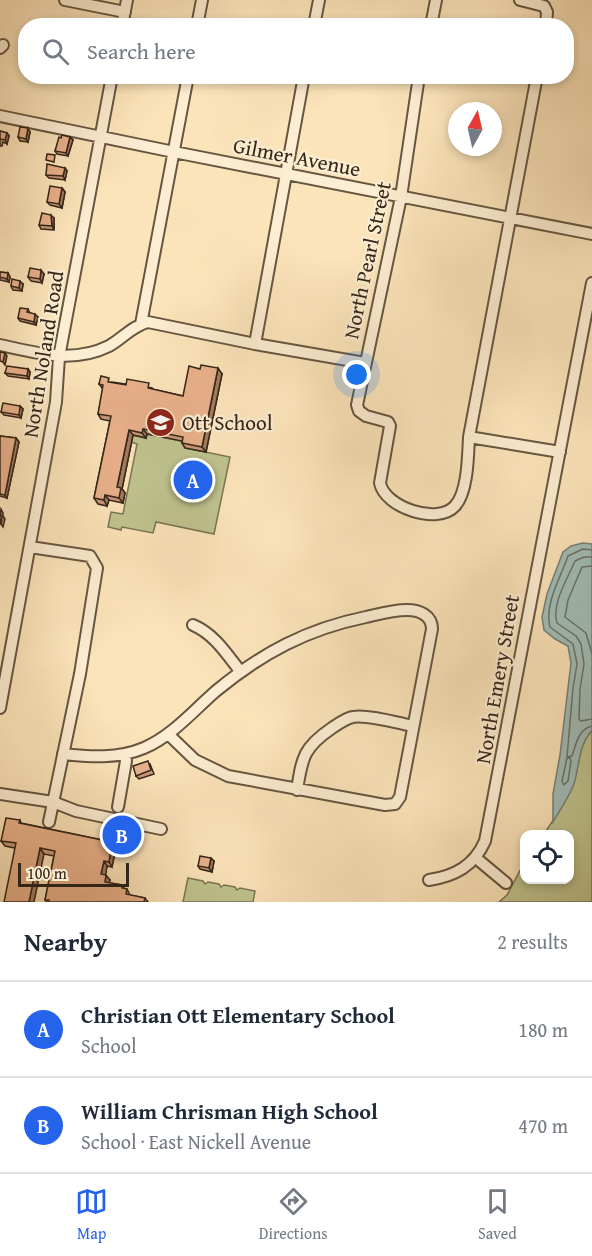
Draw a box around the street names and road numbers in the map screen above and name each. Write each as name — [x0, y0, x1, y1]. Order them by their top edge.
street label: Gilmer Avenue — [231, 129, 363, 185]
street label: North Pearl Street — [335, 178, 399, 342]
street label: North Noland Road — [14, 267, 72, 440]
street label: North Emery Street — [467, 591, 527, 766]

